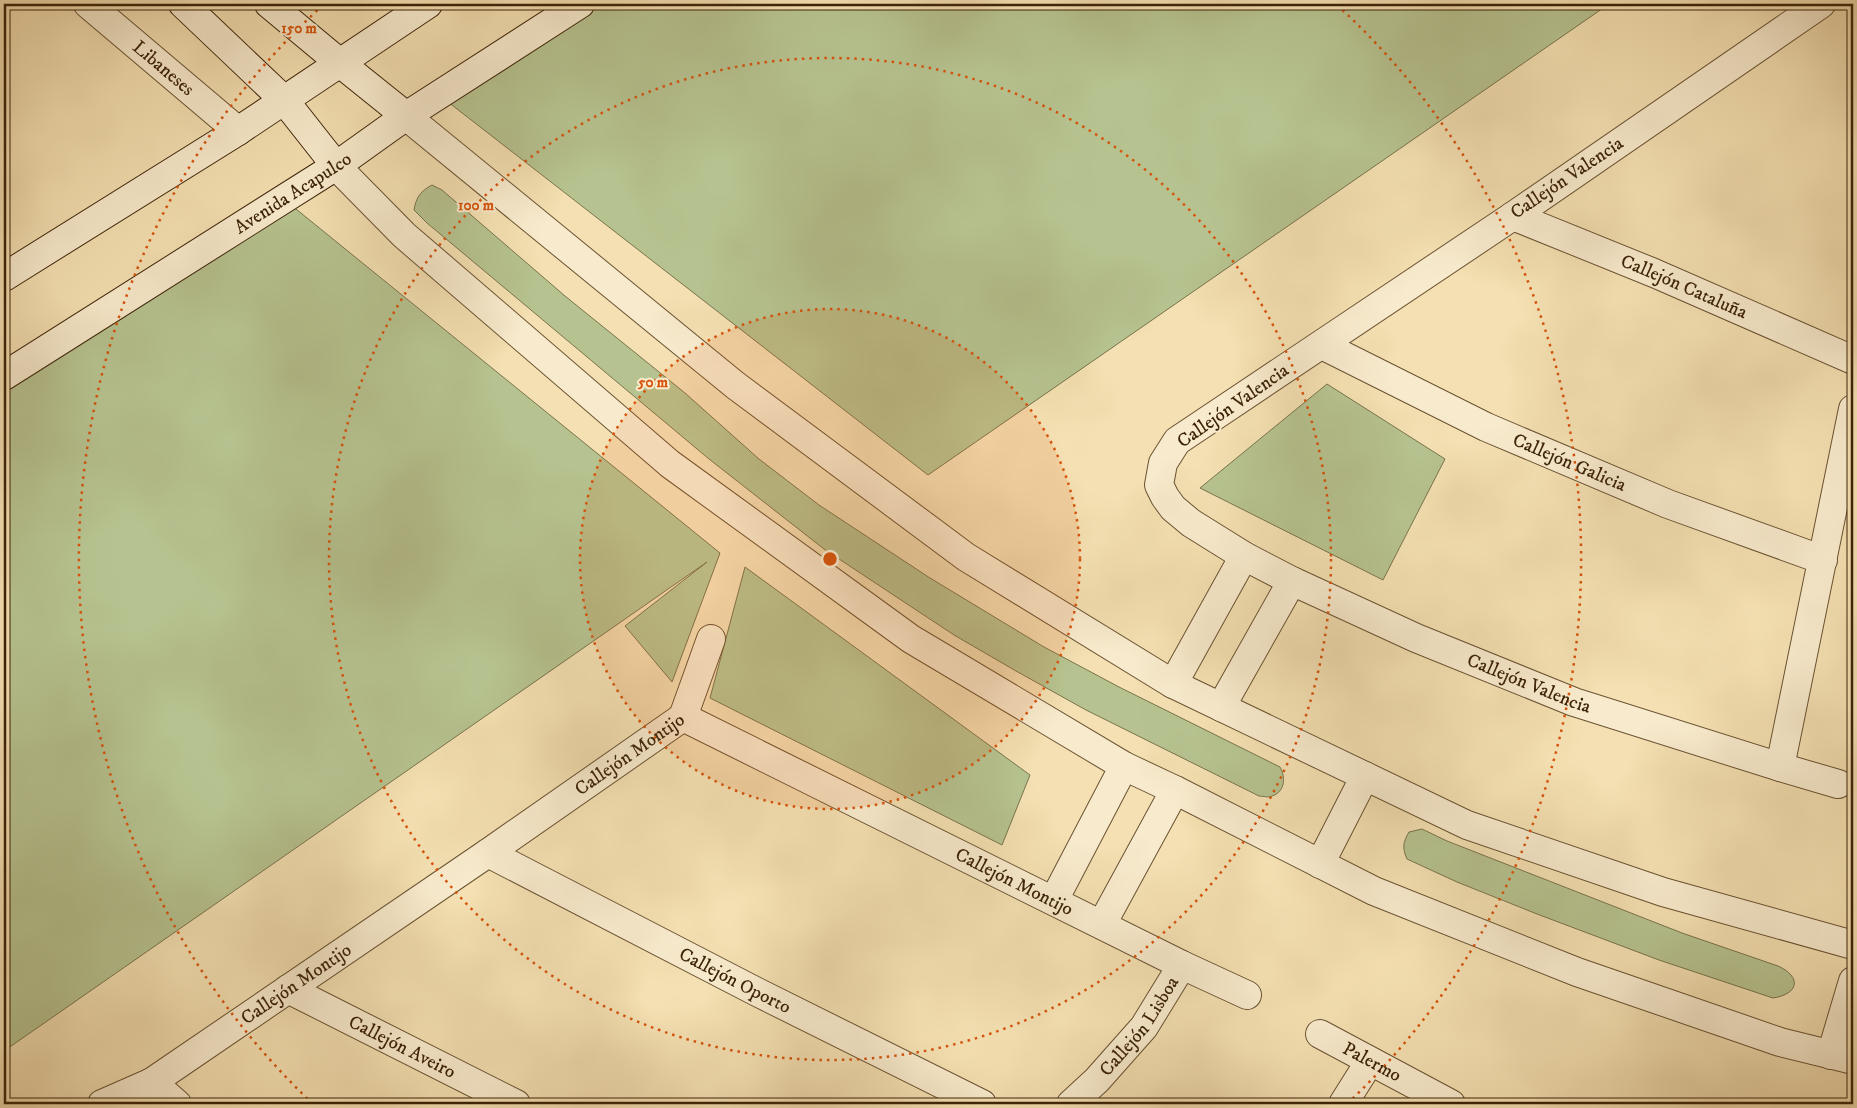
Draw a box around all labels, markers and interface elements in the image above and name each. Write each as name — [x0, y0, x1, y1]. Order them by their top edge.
text: 150 m — [281, 19, 317, 38]
street label: Libaneses — [128, 35, 199, 101]
street label: Callejón Valencia — [1506, 132, 1628, 224]
street label: Avenida Acapulco — [230, 147, 356, 239]
text: 100 m — [458, 196, 495, 215]
street label: Callejón Cataluña — [1617, 249, 1751, 324]
street label: Callejón Valencia — [1173, 359, 1293, 453]
text: 50 m — [637, 373, 669, 392]
street label: Callejón Galicia — [1509, 428, 1630, 496]
centre of rings — [821, 550, 839, 568]
street label: Callejón Valencia — [1464, 648, 1594, 718]
street label: Callejón Montijo — [570, 708, 689, 800]
street label: Callejón Montijo — [952, 843, 1077, 921]
street label: Callejón Montijo — [236, 938, 356, 1030]
street label: Callejón Oporto — [675, 942, 795, 1019]
street label: Callejón Lisboa — [1094, 972, 1184, 1081]
street label: Callejón Aveiro — [345, 1010, 460, 1083]
street label: Palermo — [1339, 1037, 1405, 1087]

